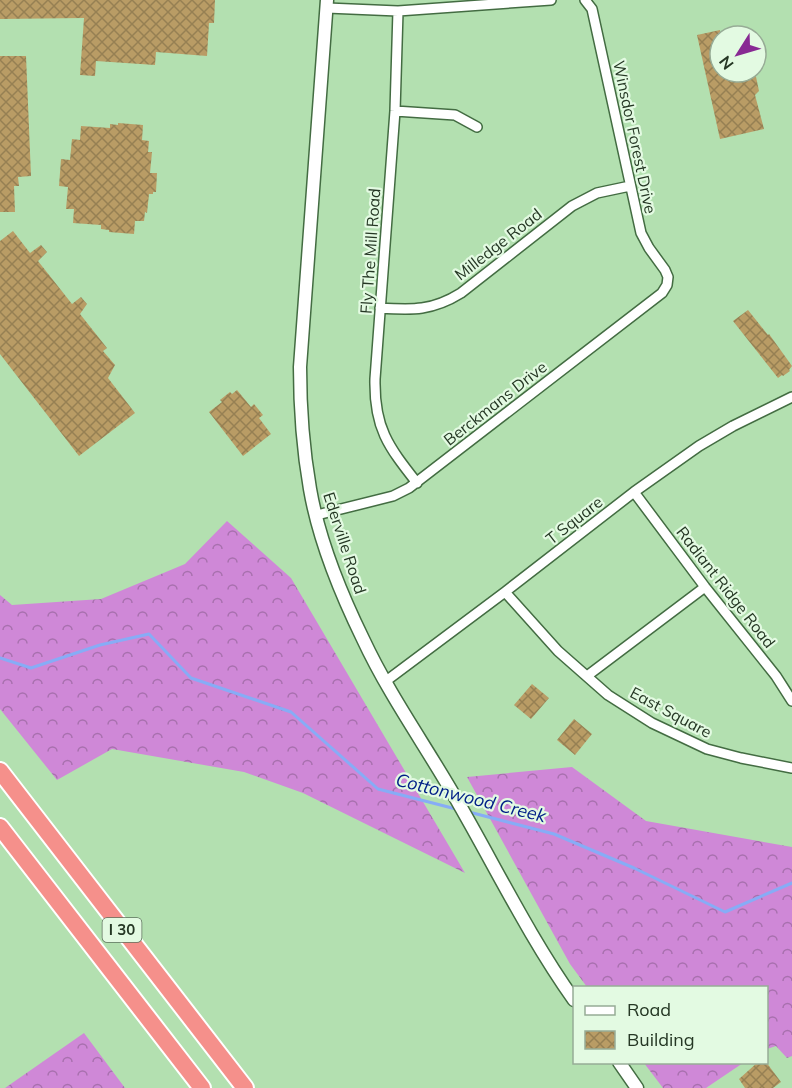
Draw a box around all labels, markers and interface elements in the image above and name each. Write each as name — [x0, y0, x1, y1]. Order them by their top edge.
north arrow — [708, 24, 768, 84]
text: N — [714, 52, 738, 74]
street label: Winsdor Forest Drive — [609, 59, 661, 215]
street label: Fly The Mill Road — [356, 187, 384, 315]
street label: Milledge Road — [450, 204, 546, 284]
street label: Berckmans Drive — [439, 357, 551, 449]
street label: Ederville Road — [319, 490, 371, 596]
street label: T Square — [542, 492, 606, 548]
street label: Radiant Ridge Road — [672, 522, 780, 652]
street label: East Square — [627, 682, 715, 742]
water label: Cottonwood Creek — [394, 768, 549, 827]
road number: I 30 — [102, 918, 142, 942]
legend — [573, 986, 768, 1064]
text: Road — [627, 998, 671, 1021]
text: Building — [627, 1028, 695, 1051]

